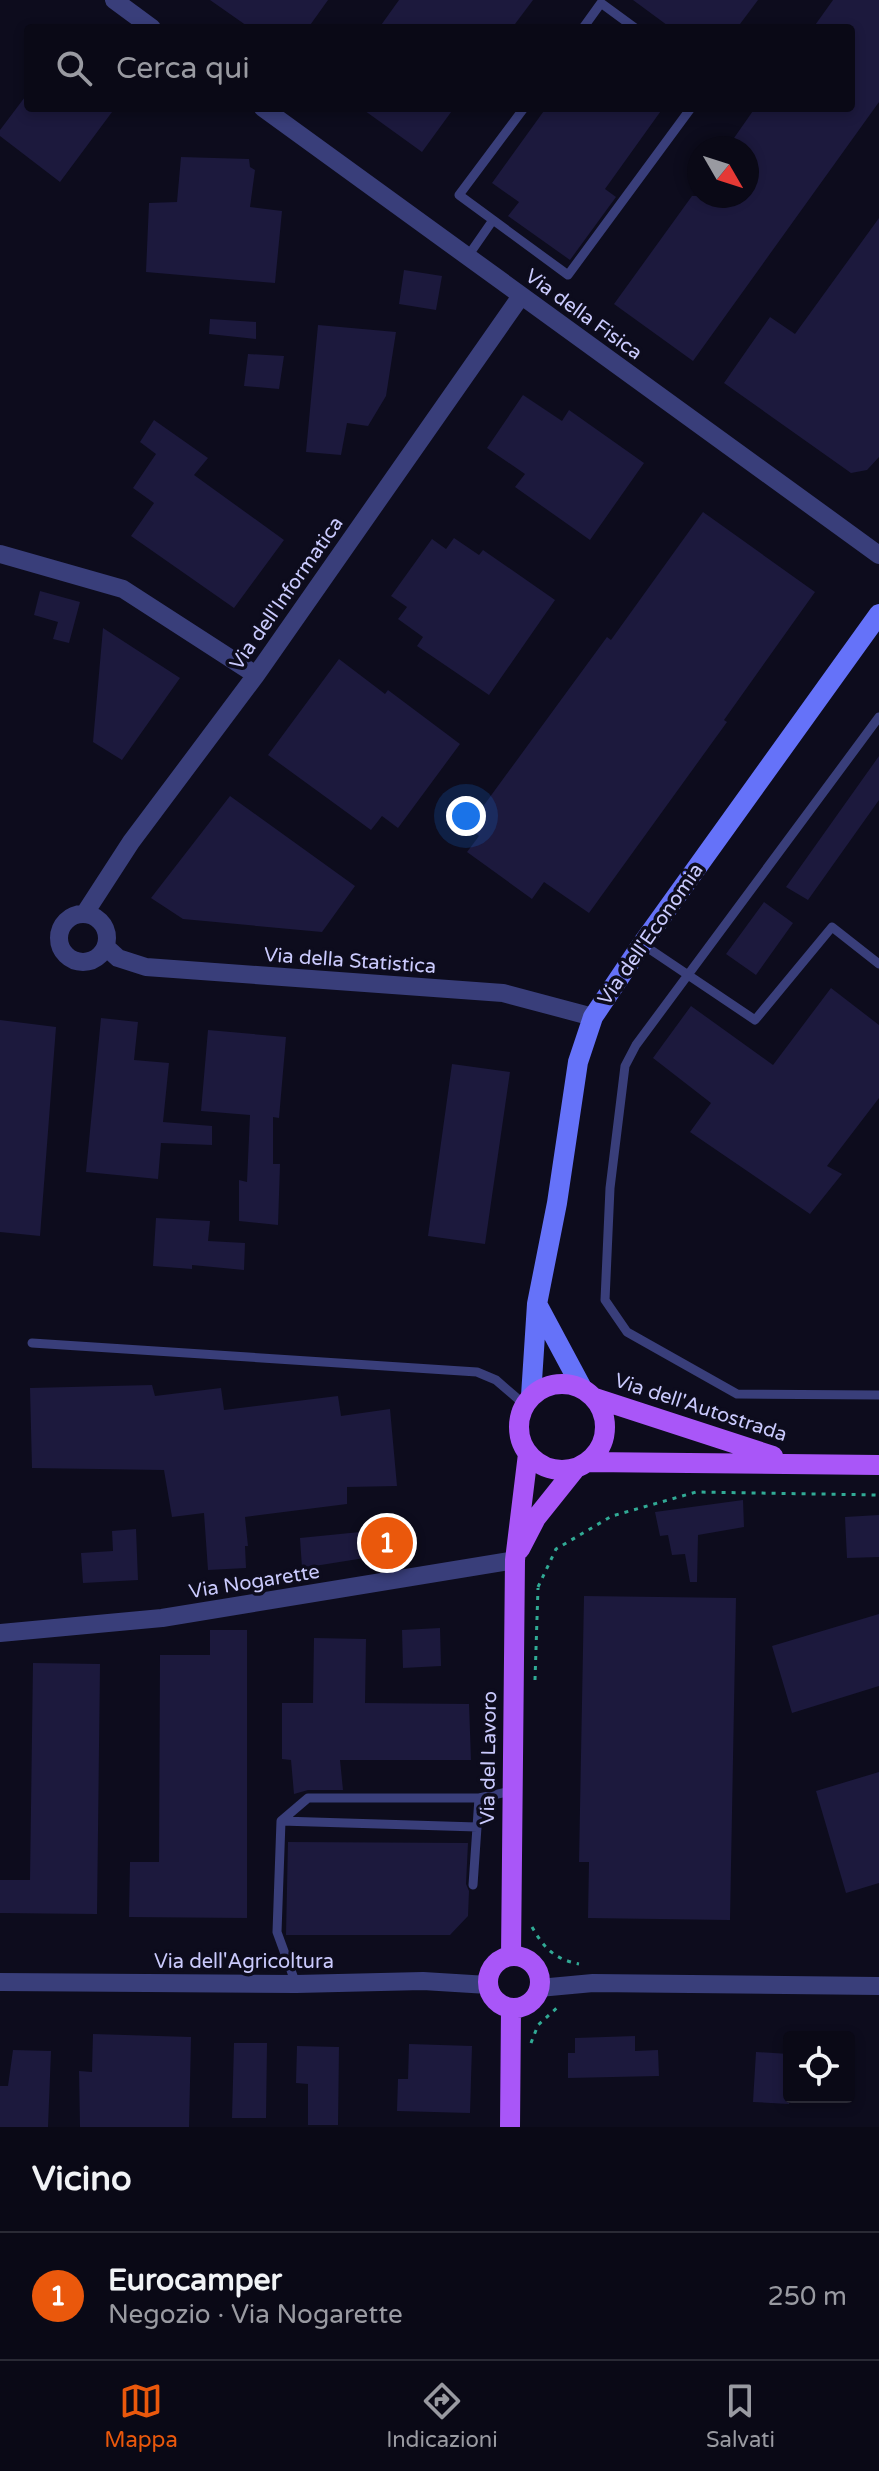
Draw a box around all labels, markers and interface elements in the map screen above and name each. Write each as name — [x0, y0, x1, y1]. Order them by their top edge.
search box — [24, 24, 855, 112]
icon: search — [52, 46, 96, 90]
text: Cerca qui — [116, 50, 250, 87]
north arrow — [687, 136, 759, 208]
street label: Via della Fisica — [520, 264, 647, 365]
street label: Via dell'Informatica — [225, 512, 349, 675]
your location — [446, 796, 486, 836]
street label: Via dell'Economia — [593, 859, 709, 1010]
street label: Via della Statistica — [263, 943, 437, 979]
street label: Via dell'Autostrada — [611, 1369, 790, 1447]
pin: 1 — [361, 1513, 413, 1573]
street label: Via Nogarette — [187, 1560, 321, 1604]
street label: Via del Lavoro — [476, 1691, 502, 1825]
street label: Via dell'Agricoltura — [154, 1950, 334, 1974]
map controls — [783, 2031, 855, 2103]
button: locate — [783, 2031, 855, 2103]
text: Vicino — [32, 2159, 132, 2200]
text: Eurocamper — [108, 2262, 282, 2299]
text: 1 — [50, 2281, 66, 2312]
text: 250 m — [767, 2281, 847, 2312]
text: Negozio · Via Nogarette — [108, 2299, 403, 2330]
tab: Mappa — [104, 2379, 178, 2453]
tab: Indicazioni — [386, 2379, 498, 2453]
tab: Salvati — [706, 2379, 775, 2453]

